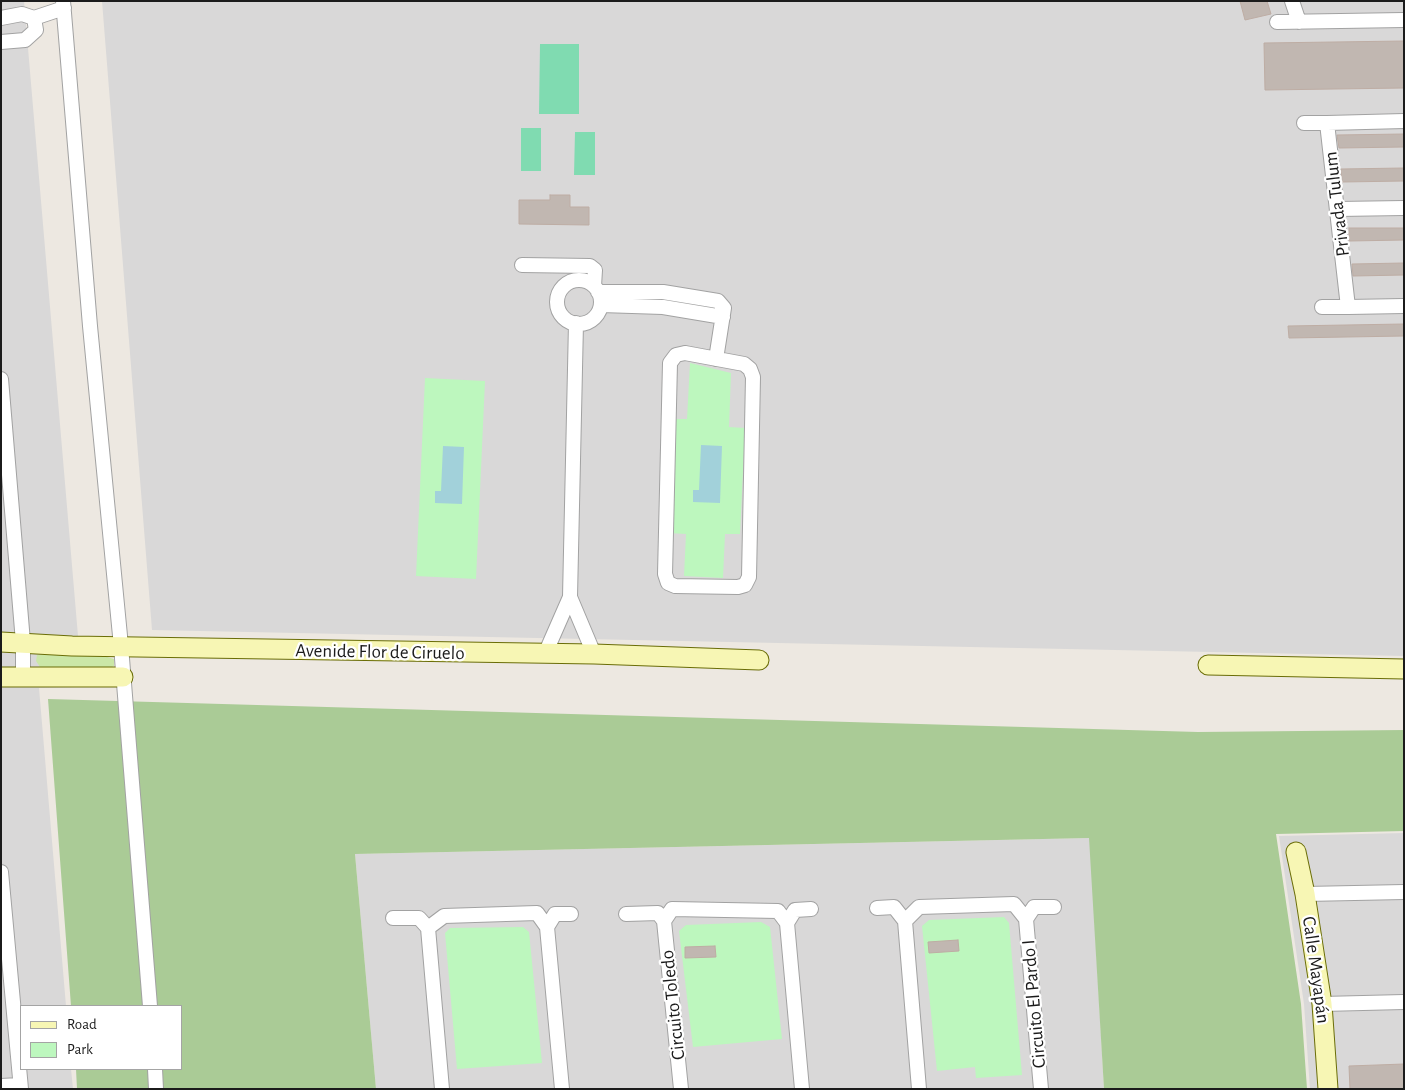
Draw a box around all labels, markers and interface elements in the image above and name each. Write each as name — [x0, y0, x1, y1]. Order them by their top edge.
street label: Privada Tulum — [1319, 150, 1355, 258]
street label: Avenide Flor de Ciruelo — [295, 639, 465, 665]
street label: Calle Mayapán — [1297, 915, 1335, 1025]
street label: Circuito El Pardo I — [1017, 939, 1051, 1069]
street label: Circuito Toledo — [656, 949, 690, 1061]
legend — [20, 1005, 182, 1070]
text: Road — [67, 1017, 97, 1032]
text: Park — [67, 1042, 93, 1057]

